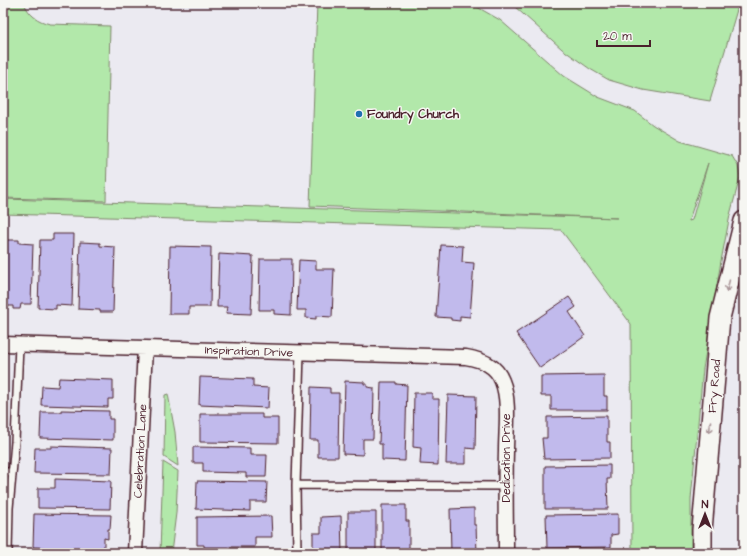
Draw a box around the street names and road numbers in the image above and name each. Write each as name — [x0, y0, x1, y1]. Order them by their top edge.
street label: Inspiration Drive — [205, 341, 294, 362]
street label: Fry Road — [704, 358, 726, 414]
street label: Celebration Lane — [130, 403, 151, 498]
street label: Dedication Drive — [498, 413, 515, 503]

